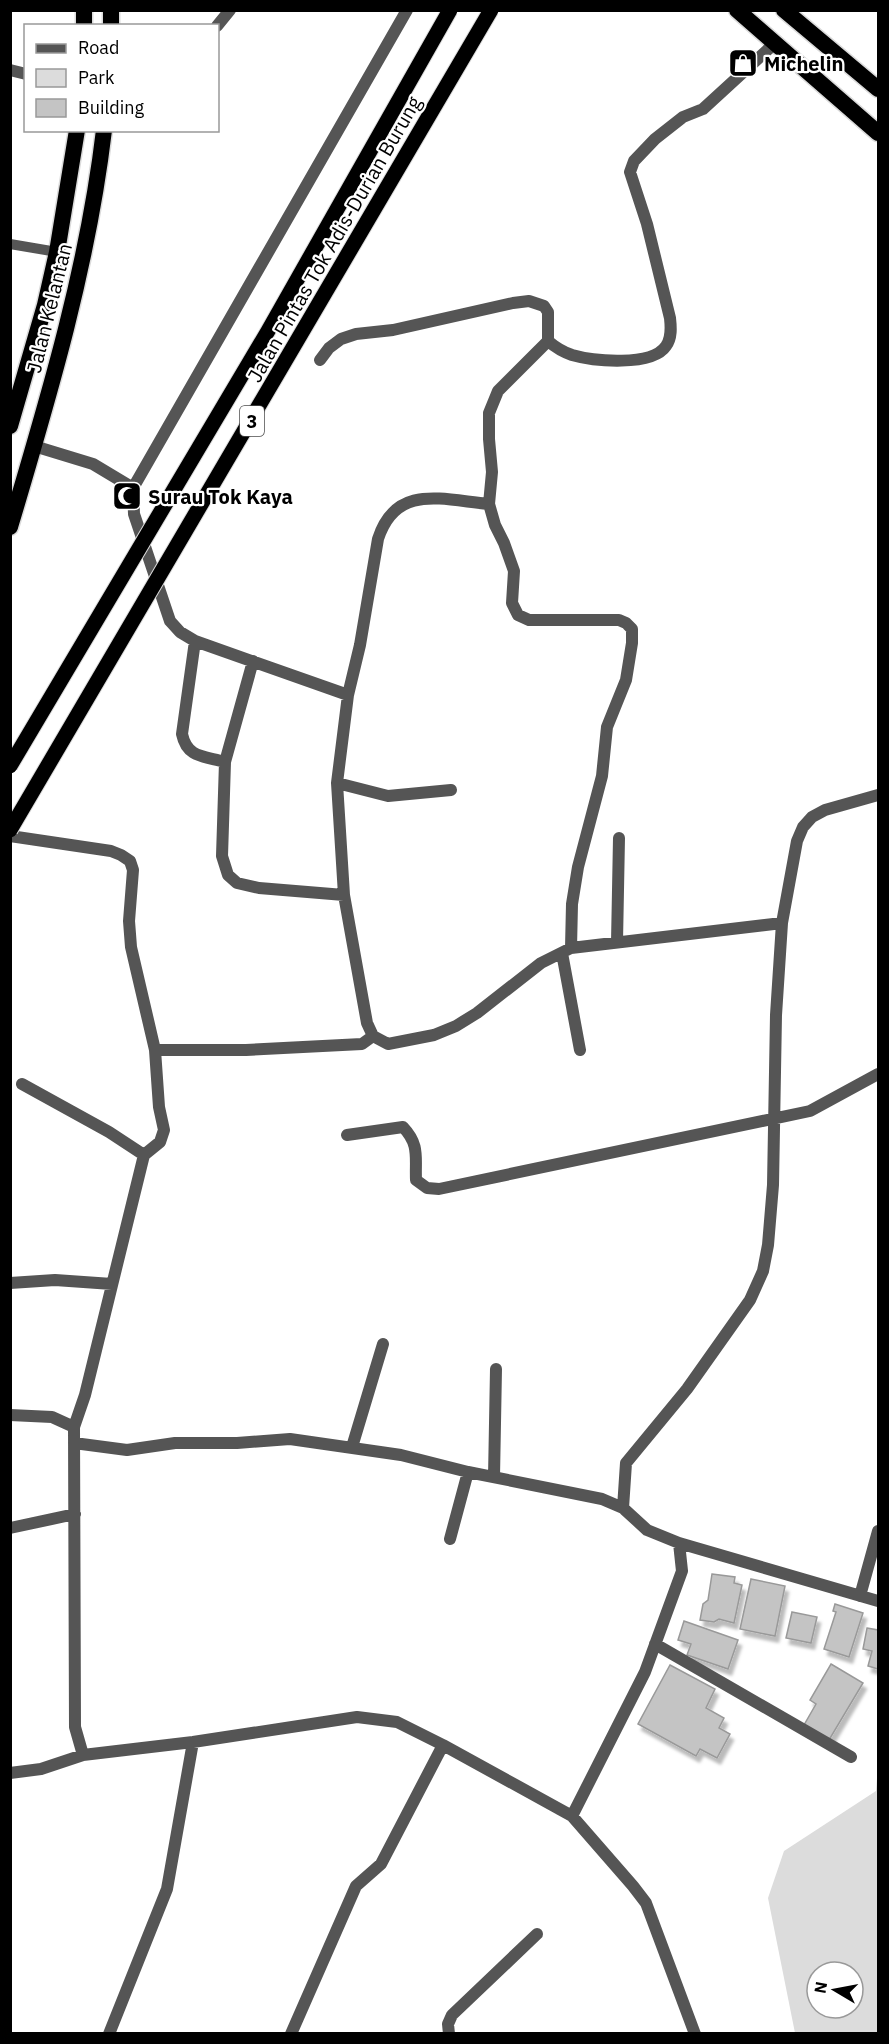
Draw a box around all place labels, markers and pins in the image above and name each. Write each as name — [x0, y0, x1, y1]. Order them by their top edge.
shop icon: Michelin — [727, 47, 759, 79]
place label: Michelin — [764, 50, 843, 77]
mosque icon: Surau Tok Kaya — [111, 480, 143, 512]
place label: Surau Tok Kaya — [148, 483, 293, 510]

